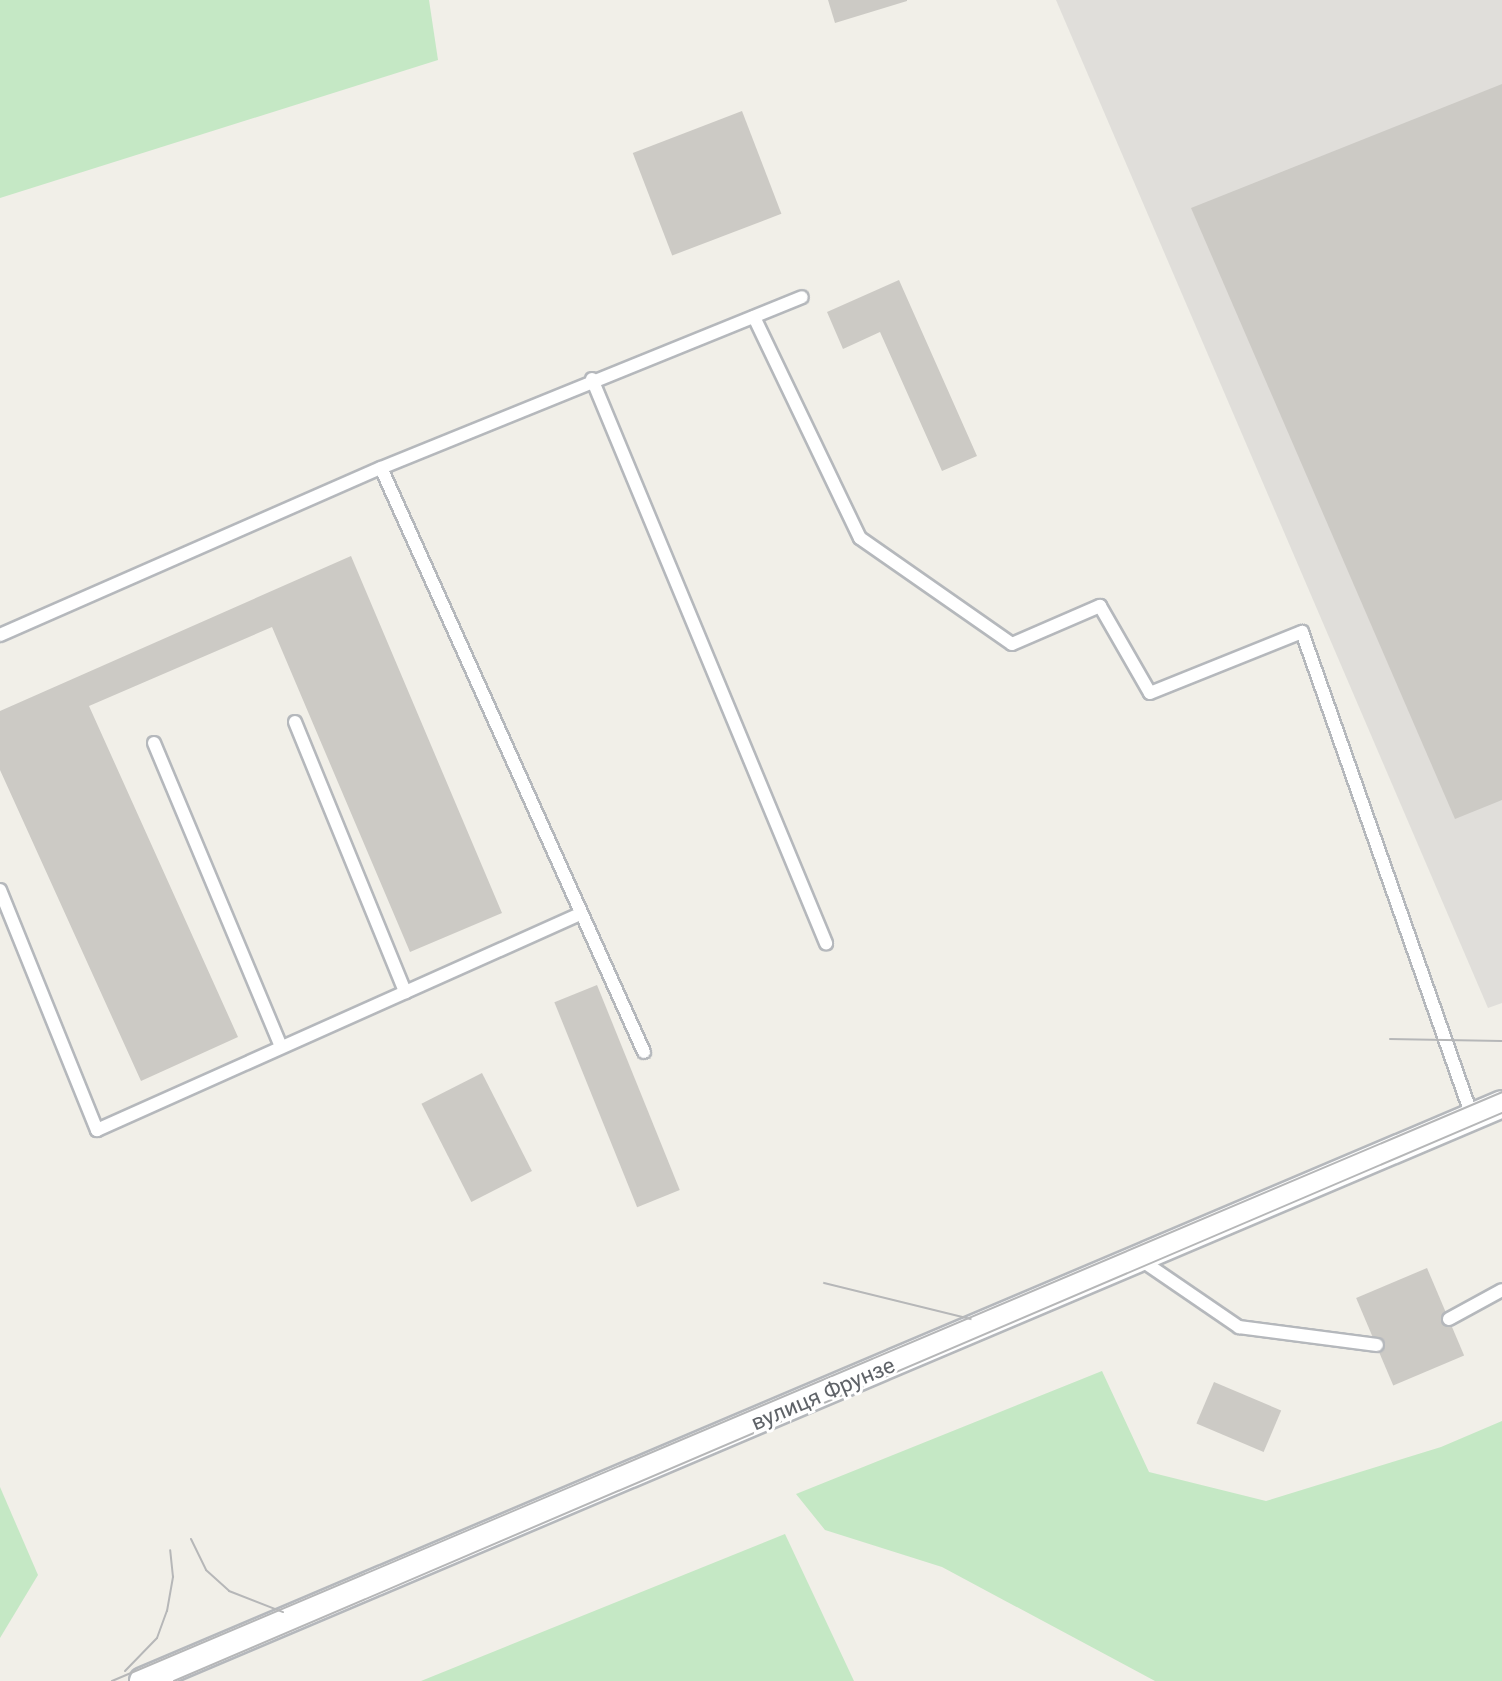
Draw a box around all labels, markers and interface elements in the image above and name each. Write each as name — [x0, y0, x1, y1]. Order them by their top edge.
street label: вулиця Фрунзе — [747, 1352, 899, 1436]

